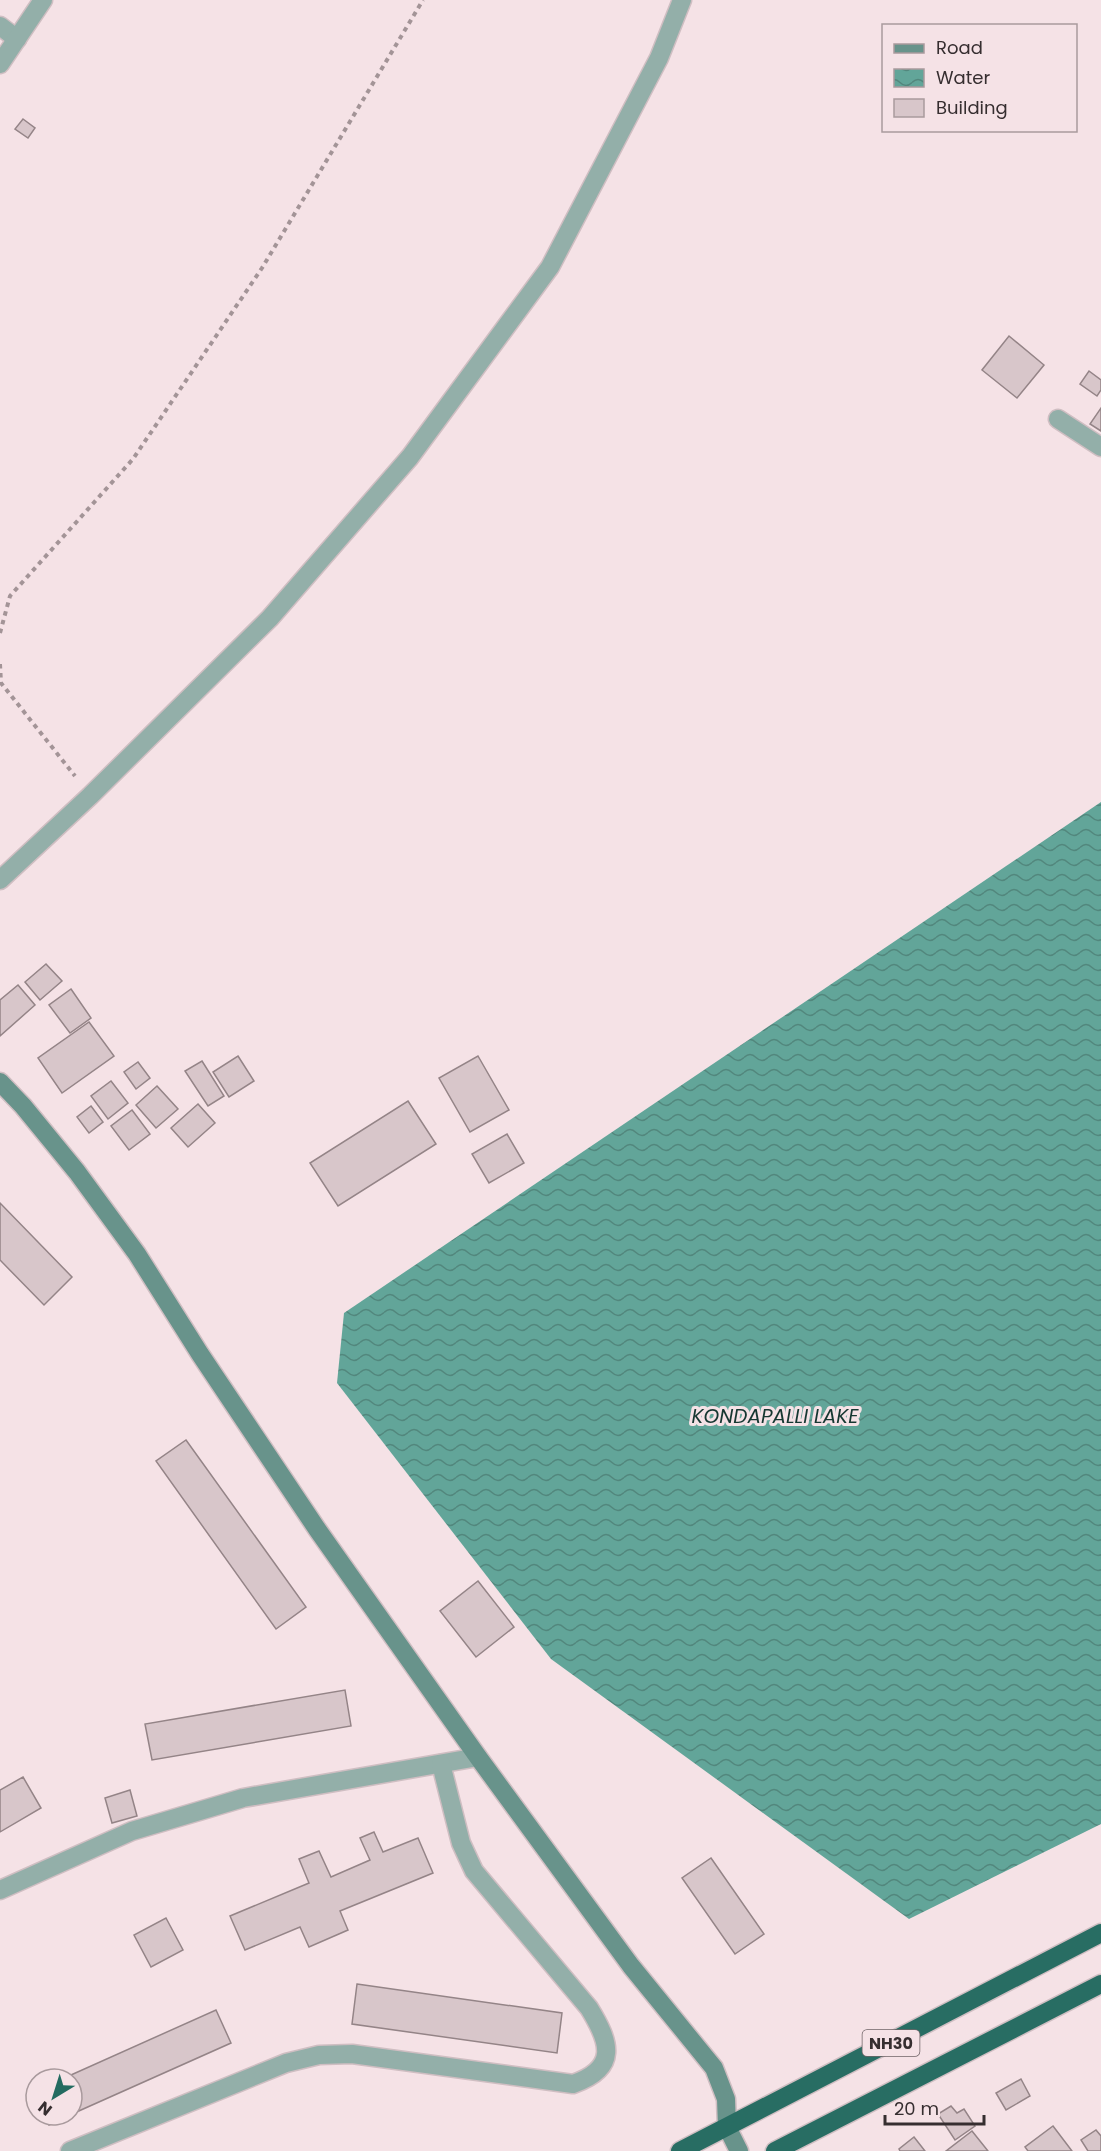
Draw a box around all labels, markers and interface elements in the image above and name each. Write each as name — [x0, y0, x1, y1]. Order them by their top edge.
legend — [882, 24, 1077, 132]
text: Road — [936, 35, 983, 60]
text: Water — [936, 65, 990, 90]
text: Building — [936, 95, 1008, 120]
water label: KONDAPALLI LAKE — [692, 1402, 859, 1430]
road number: NH30 — [862, 2030, 920, 2056]
north arrow — [24, 2067, 84, 2127]
scale bar — [885, 2088, 984, 2126]
text: N — [33, 2096, 57, 2121]
text: 20 m — [894, 2096, 939, 2121]

